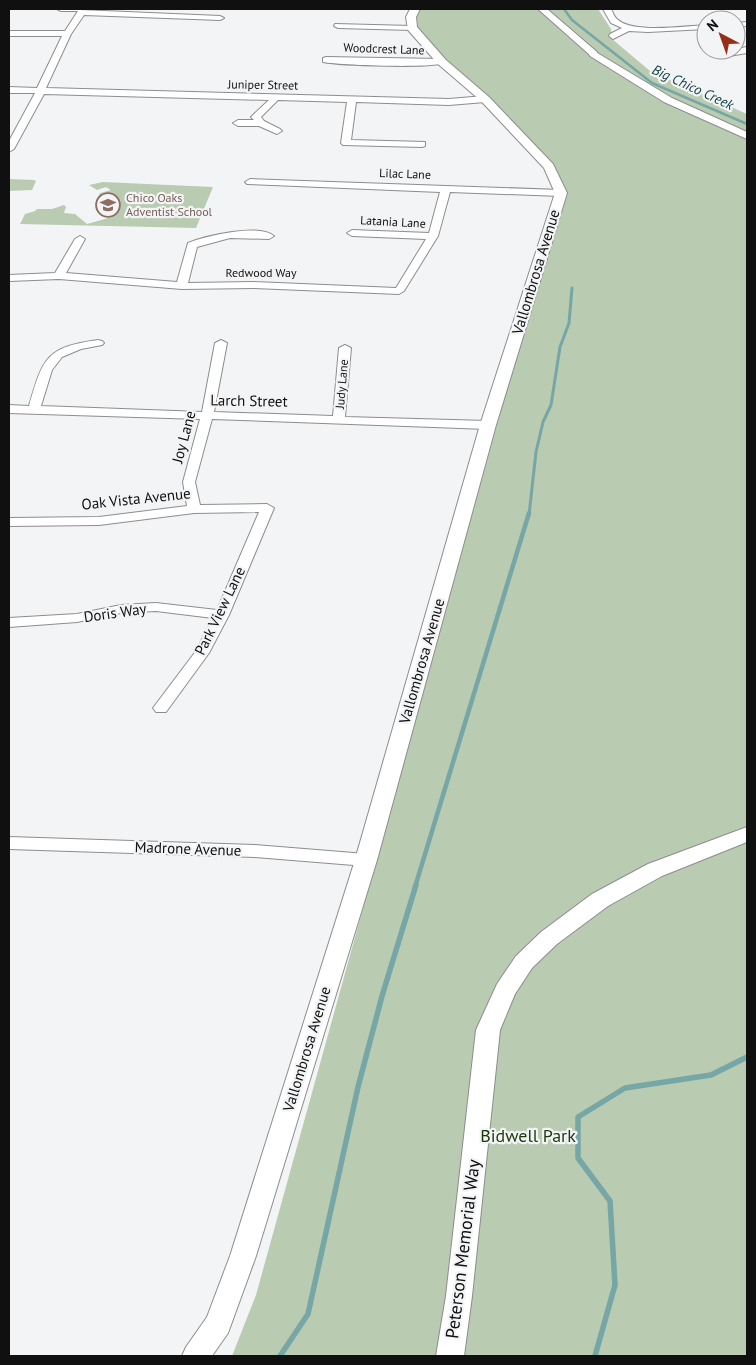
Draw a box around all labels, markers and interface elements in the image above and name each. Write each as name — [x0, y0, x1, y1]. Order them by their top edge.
north arrow — [696, 10, 746, 60]
text: N — [703, 15, 722, 35]
street label: Woodcrest Lane — [343, 40, 425, 57]
water label: Big Chico Creek — [649, 60, 737, 114]
street label: Juniper Street — [227, 76, 298, 93]
street label: Lilac Lane — [379, 165, 431, 182]
place label: Chico Oaks Adventist School — [126, 190, 213, 219]
school or university icon: Chico Oaks Adventist School — [95, 192, 121, 218]
street label: Vallombrosa Avenue — [507, 207, 564, 338]
street label: Latania Lane — [360, 212, 426, 231]
street label: Redwood Way — [225, 265, 297, 280]
street label: Judy Lane — [332, 359, 351, 410]
street label: Larch Street — [210, 390, 288, 411]
street label: Joy Lane — [167, 409, 200, 466]
street label: Oak Vista Avenue — [80, 483, 192, 514]
street label: Park View Lane — [190, 563, 249, 658]
street label: Vallombrosa Avenue — [394, 596, 449, 727]
street label: Doris Way — [82, 599, 148, 626]
street label: Madrone Avenue — [134, 837, 242, 860]
street label: Vallombrosa Avenue — [278, 984, 335, 1115]
park label: Bidwell Park — [480, 1124, 576, 1147]
street label: Peterson Memorial Way — [440, 1157, 485, 1340]

